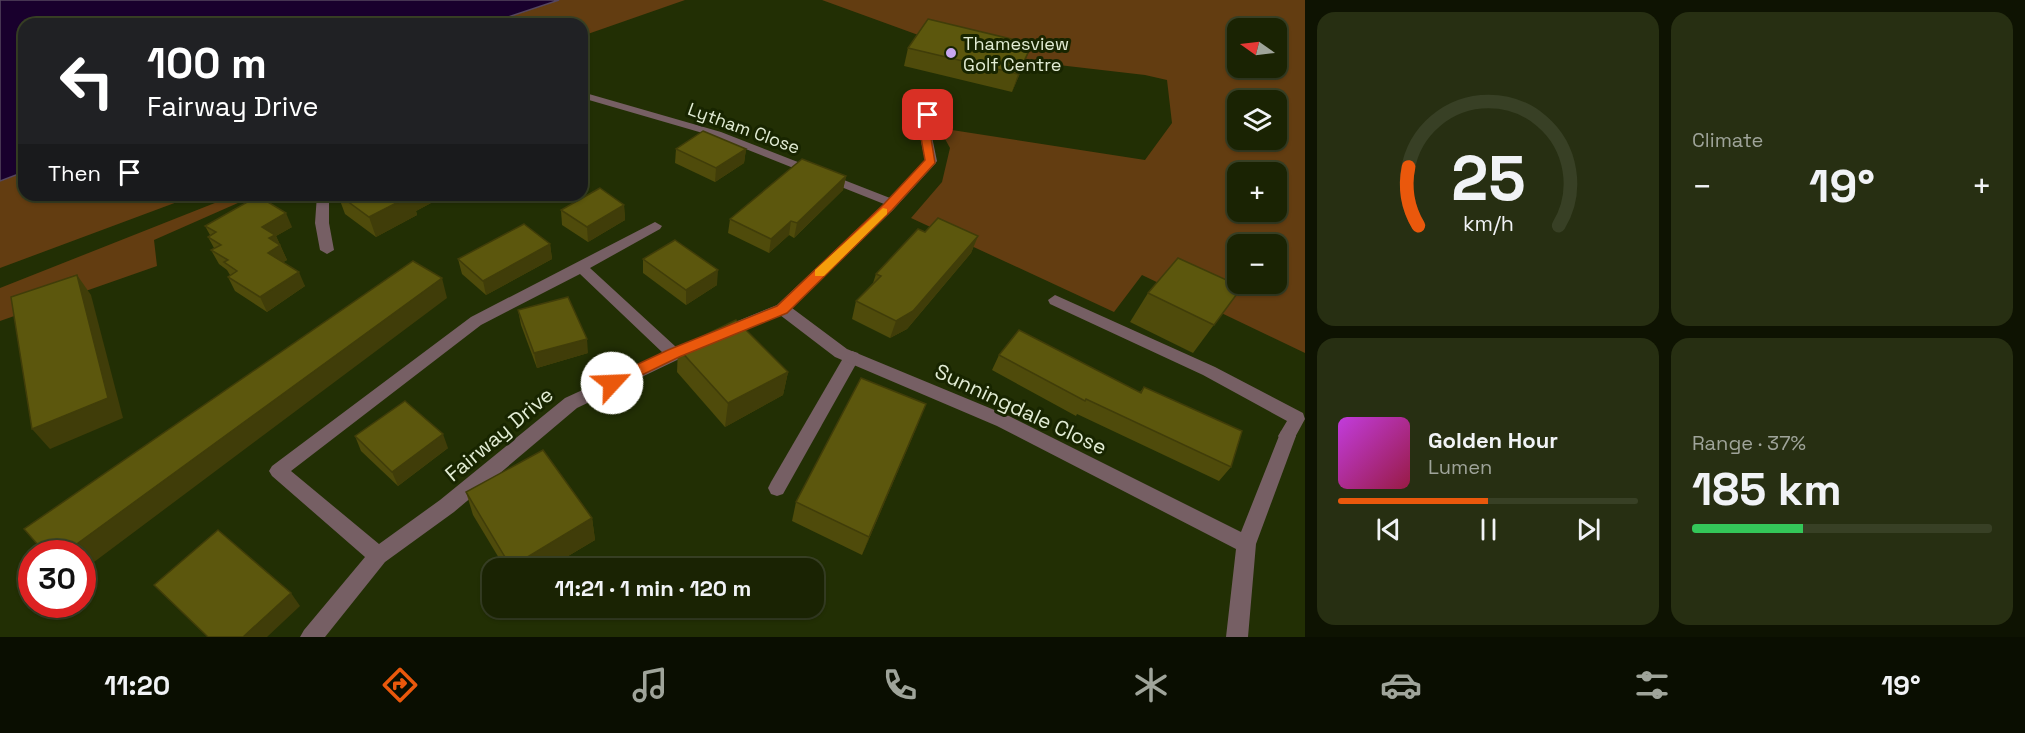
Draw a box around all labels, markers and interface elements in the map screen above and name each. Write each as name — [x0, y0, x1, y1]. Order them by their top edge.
north arrow — [1227, 18, 1287, 78]
map controls — [1227, 18, 1287, 294]
place label: Thamesview Golf Centre — [963, 32, 1069, 76]
text: 100 m — [147, 37, 267, 90]
icon: left — [48, 42, 126, 120]
marker: Thamesview Golf Centre — [944, 46, 958, 60]
text: Fairway Drive — [147, 89, 318, 124]
pin — [902, 89, 953, 140]
button: layers — [1227, 90, 1287, 150]
street label: Lytham Close — [685, 97, 803, 159]
icon: arrive — [911, 98, 944, 131]
text: Climate — [1692, 127, 1763, 153]
text: 25 — [1451, 139, 1525, 218]
icon: arrive — [113, 156, 146, 189]
text: 19° — [1809, 158, 1875, 215]
text: Then — [48, 159, 101, 187]
button: + — [1227, 162, 1287, 222]
text: − — [1692, 166, 1712, 208]
text: + — [1972, 166, 1992, 208]
text: km/h — [1462, 210, 1514, 237]
button: − — [1227, 234, 1287, 294]
position arrow — [580, 351, 644, 415]
street label: Sunningdale Close — [931, 357, 1111, 461]
street label: Fairway Drive — [439, 381, 559, 487]
text: Golden Hour — [1428, 426, 1558, 454]
text: Range · 37% — [1692, 430, 1806, 456]
text: Lumen — [1428, 454, 1492, 480]
text: 185 km — [1692, 461, 1842, 518]
icon: previous — [1372, 513, 1405, 546]
icon: pause — [1472, 513, 1505, 546]
icon: next — [1572, 513, 1605, 546]
speed limit sign: 30 — [18, 540, 96, 618]
text: 11:21 · 1 min · 120 m — [555, 574, 751, 602]
icon: directions — [379, 664, 421, 706]
icon: music — [629, 664, 671, 706]
icon: phone — [879, 664, 921, 706]
icon: climate — [1130, 664, 1172, 706]
icon: car — [1380, 664, 1422, 706]
icon: filters — [1631, 664, 1673, 706]
text: 11:20 — [104, 668, 170, 703]
text: 19° — [1881, 668, 1921, 703]

